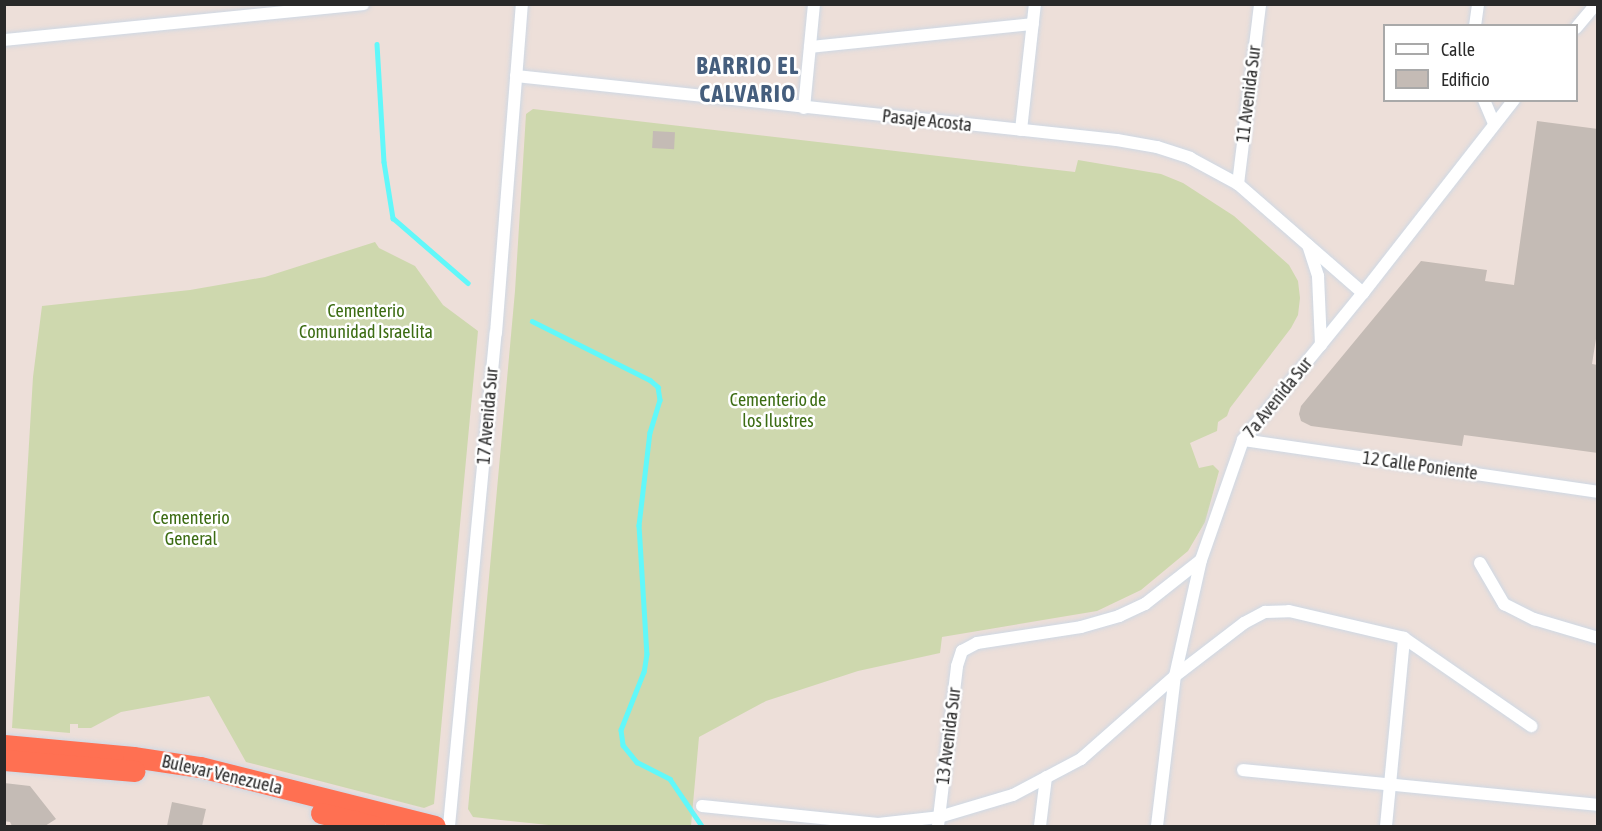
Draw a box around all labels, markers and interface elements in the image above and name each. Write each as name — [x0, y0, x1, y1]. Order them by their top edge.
legend — [1383, 24, 1578, 102]
text: Calle — [1441, 39, 1475, 60]
street label: 11 Avenida Sur — [1232, 44, 1266, 144]
district label: BARRIO EL CALVARIO — [696, 52, 800, 108]
text: Edificio — [1441, 69, 1490, 90]
street label: Pasaje Acosta — [881, 106, 973, 136]
park label: Cementerio Comunidad Israelita — [299, 301, 433, 344]
street label: 7a Avenida Sur — [1239, 353, 1317, 443]
street label: 17 Avenida Sur — [473, 367, 503, 465]
park label: Cementerio de los Ilustres — [730, 390, 826, 432]
street label: 12 Calle Poniente — [1361, 447, 1479, 485]
park label: Cementerio General — [152, 508, 230, 550]
street label: 13 Avenida Sur — [932, 686, 966, 786]
street label: Bulevar Venezuela — [160, 751, 284, 799]

